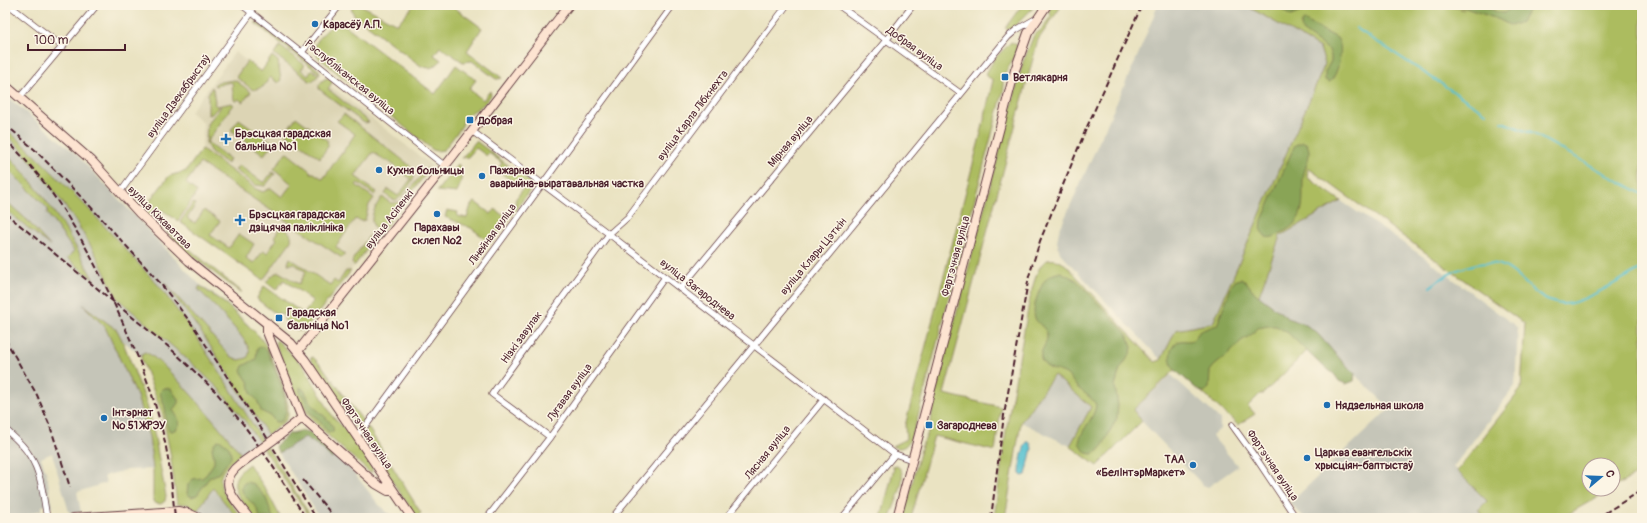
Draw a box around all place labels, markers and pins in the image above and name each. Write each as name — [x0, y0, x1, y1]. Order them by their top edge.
place label: Карасёў А.П. — [323, 18, 382, 31]
marker: Карасёў А.П. — [310, 19, 320, 29]
place label: Ветлякарня — [1013, 71, 1068, 84]
marker: Ветлякарня — [1000, 72, 1010, 82]
place label: Добрая — [477, 114, 512, 127]
marker: Добрая — [465, 115, 475, 125]
place label: Брэсцкая гарадская бальніца №1 — [235, 127, 331, 153]
marker: Брэсцкая гарадская бальніца №1 — [220, 133, 232, 145]
place label: Кухня больницы — [387, 164, 464, 177]
place label: Пажарная аварыйна-выратавальная частка — [490, 164, 644, 190]
marker: Кухня больницы — [374, 165, 384, 175]
marker: Пажарная аварыйна-выратавальная частка — [477, 171, 487, 181]
place label: Брэсцкая гарадская дзіцячая паліклініка — [248, 208, 345, 234]
marker: Парахавы склеп №2 — [432, 209, 442, 219]
marker: Брэсцкая гарадская дзіцячая паліклініка — [234, 214, 246, 226]
place label: Парахавы склеп №2 — [411, 221, 462, 247]
place label: Гарадская бальніца №1 — [287, 306, 349, 332]
marker: Гарадская бальніца №1 — [274, 313, 284, 323]
place label: Нядзельная школа — [1335, 399, 1424, 412]
marker: Нядзельная школа — [1322, 400, 1332, 410]
place label: Інтэрнат № 51 ЖРЭУ — [112, 406, 166, 432]
marker: Інтэрнат № 51 ЖРЭУ — [99, 413, 109, 423]
place label: Загароднева — [937, 419, 997, 432]
marker: Загароднева — [924, 420, 934, 430]
place label: Царква евангельскіх хрысціян-баптыстаў — [1314, 446, 1413, 472]
place label: ТАА «БелІнтэрМаркет» — [1095, 453, 1186, 479]
marker: Царква евангельскіх хрысціян-баптыстаў — [1302, 453, 1312, 463]
marker: ТАА «БелІнтэрМаркет» — [1188, 460, 1198, 470]

